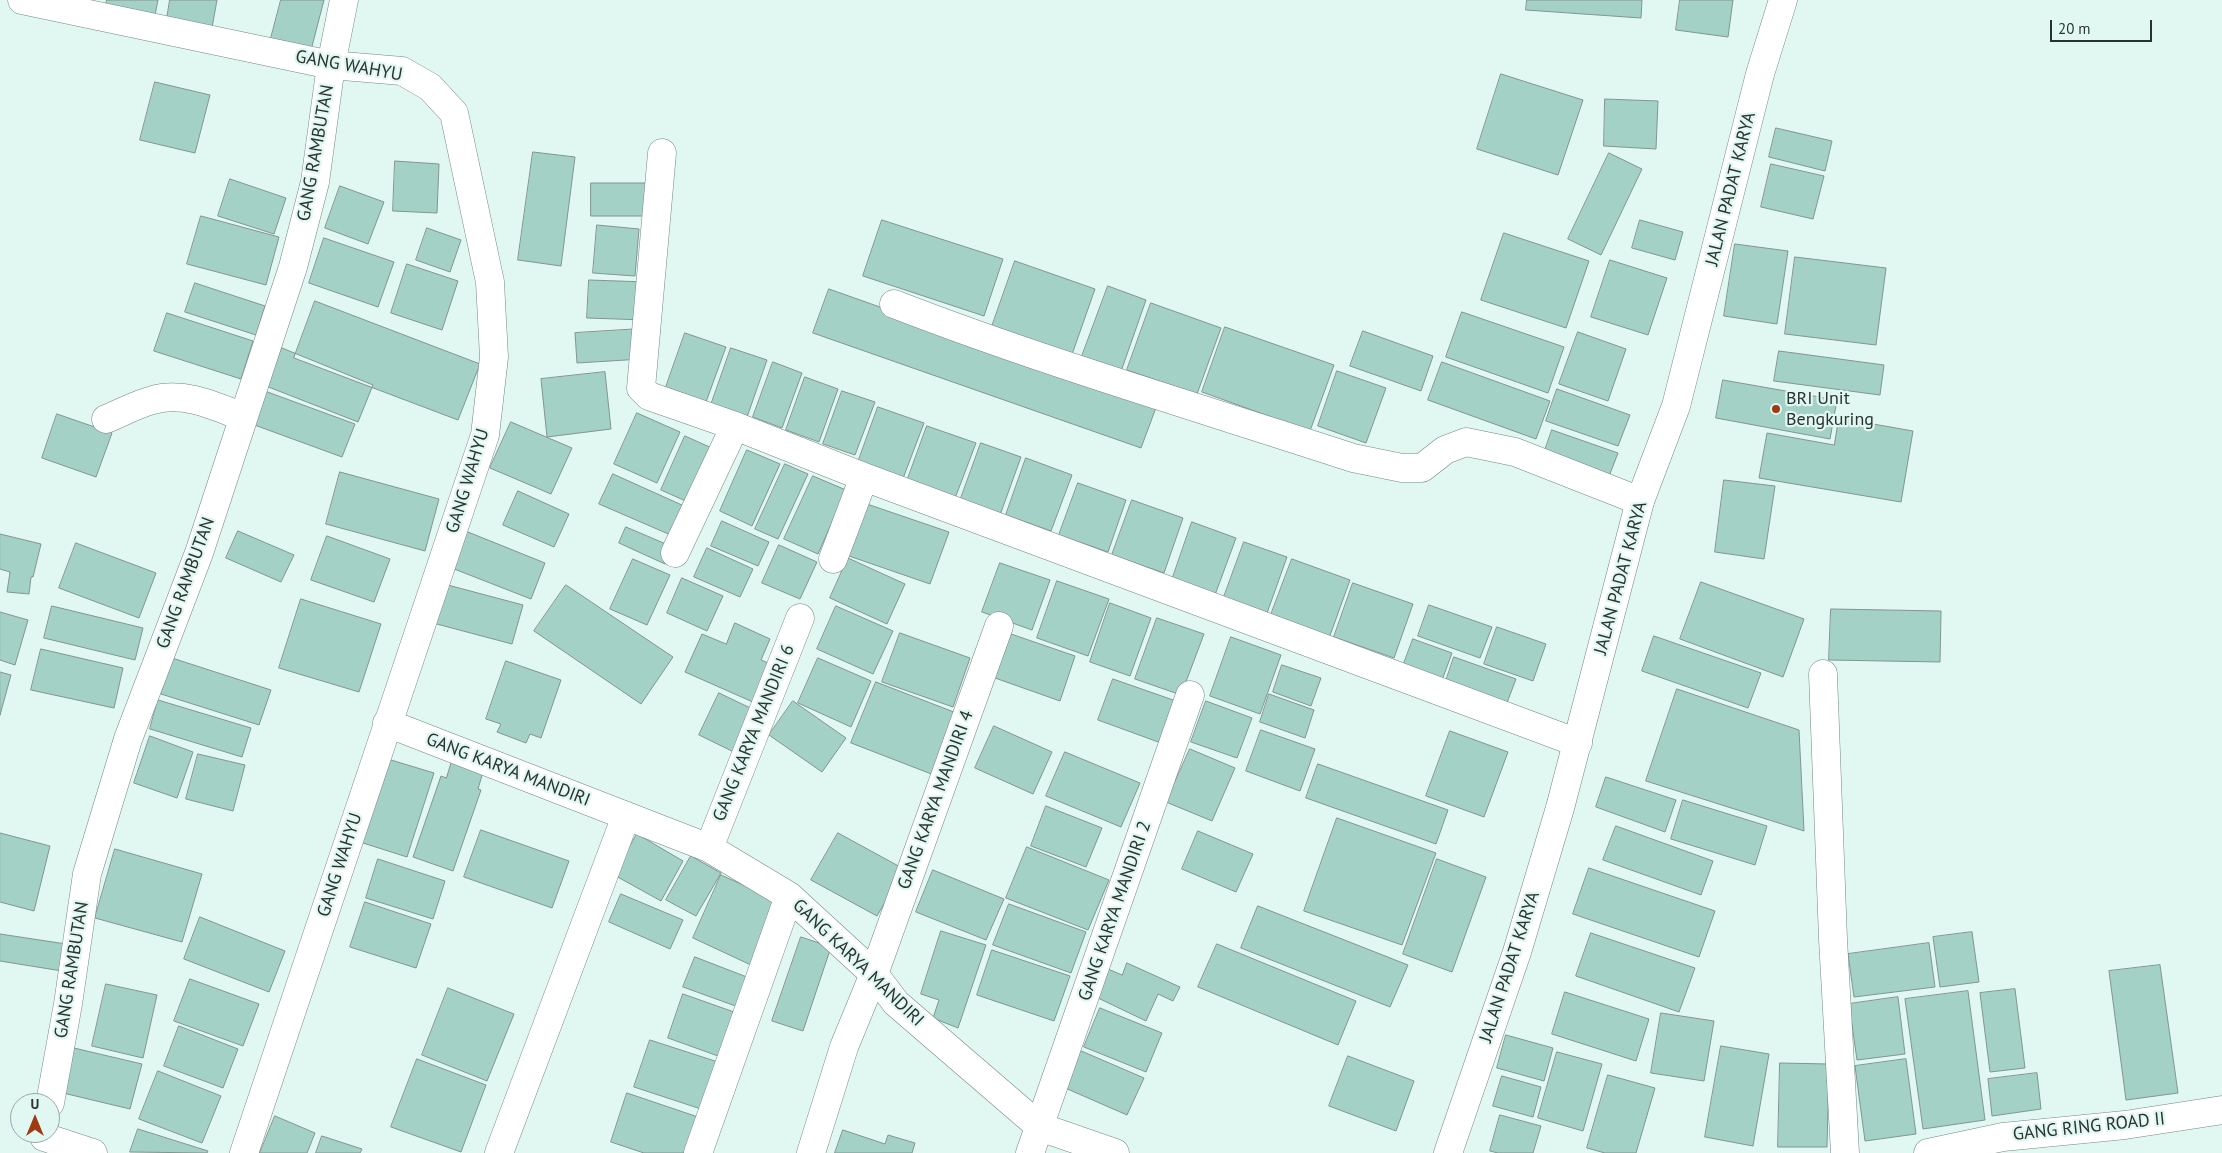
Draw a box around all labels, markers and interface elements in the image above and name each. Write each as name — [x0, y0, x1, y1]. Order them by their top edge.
scale bar — [2052, 10, 2154, 42]
text: 20 m — [2058, 19, 2091, 38]
street label: GANG WAHYU — [294, 46, 404, 86]
street label: GANG RAMBUTAN — [293, 83, 339, 223]
street label: JALAN PADAT KARYA — [1701, 110, 1761, 268]
place label: BRI Unit Bengkuring — [1786, 388, 1874, 430]
marker: BRI Unit Bengkuring — [1770, 403, 1782, 415]
street label: GANG WAHYU — [442, 426, 494, 536]
street label: JALAN PADAT KARYA — [1590, 499, 1652, 657]
street label: GANG RAMBUTAN — [152, 514, 220, 652]
street label: GANG KARYA MANDIRI 6 — [709, 641, 799, 825]
street label: GANG KARYA MANDIRI 4 — [894, 708, 978, 892]
street label: GANG KARYA MANDIRI — [423, 729, 593, 811]
street label: GANG WAHYU — [313, 810, 367, 920]
street label: GANG KARYA MANDIRI 2 — [1074, 818, 1156, 1004]
street label: JALAN PADAT KARYA — [1475, 889, 1545, 1045]
street label: GANG KARYA MANDIRI — [788, 895, 928, 1031]
street label: GANG RAMBUTAN — [51, 900, 93, 1040]
north arrow — [10, 1093, 60, 1143]
text: U — [31, 1095, 39, 1113]
street label: GANG RING ROAD II — [2012, 1108, 2166, 1146]

